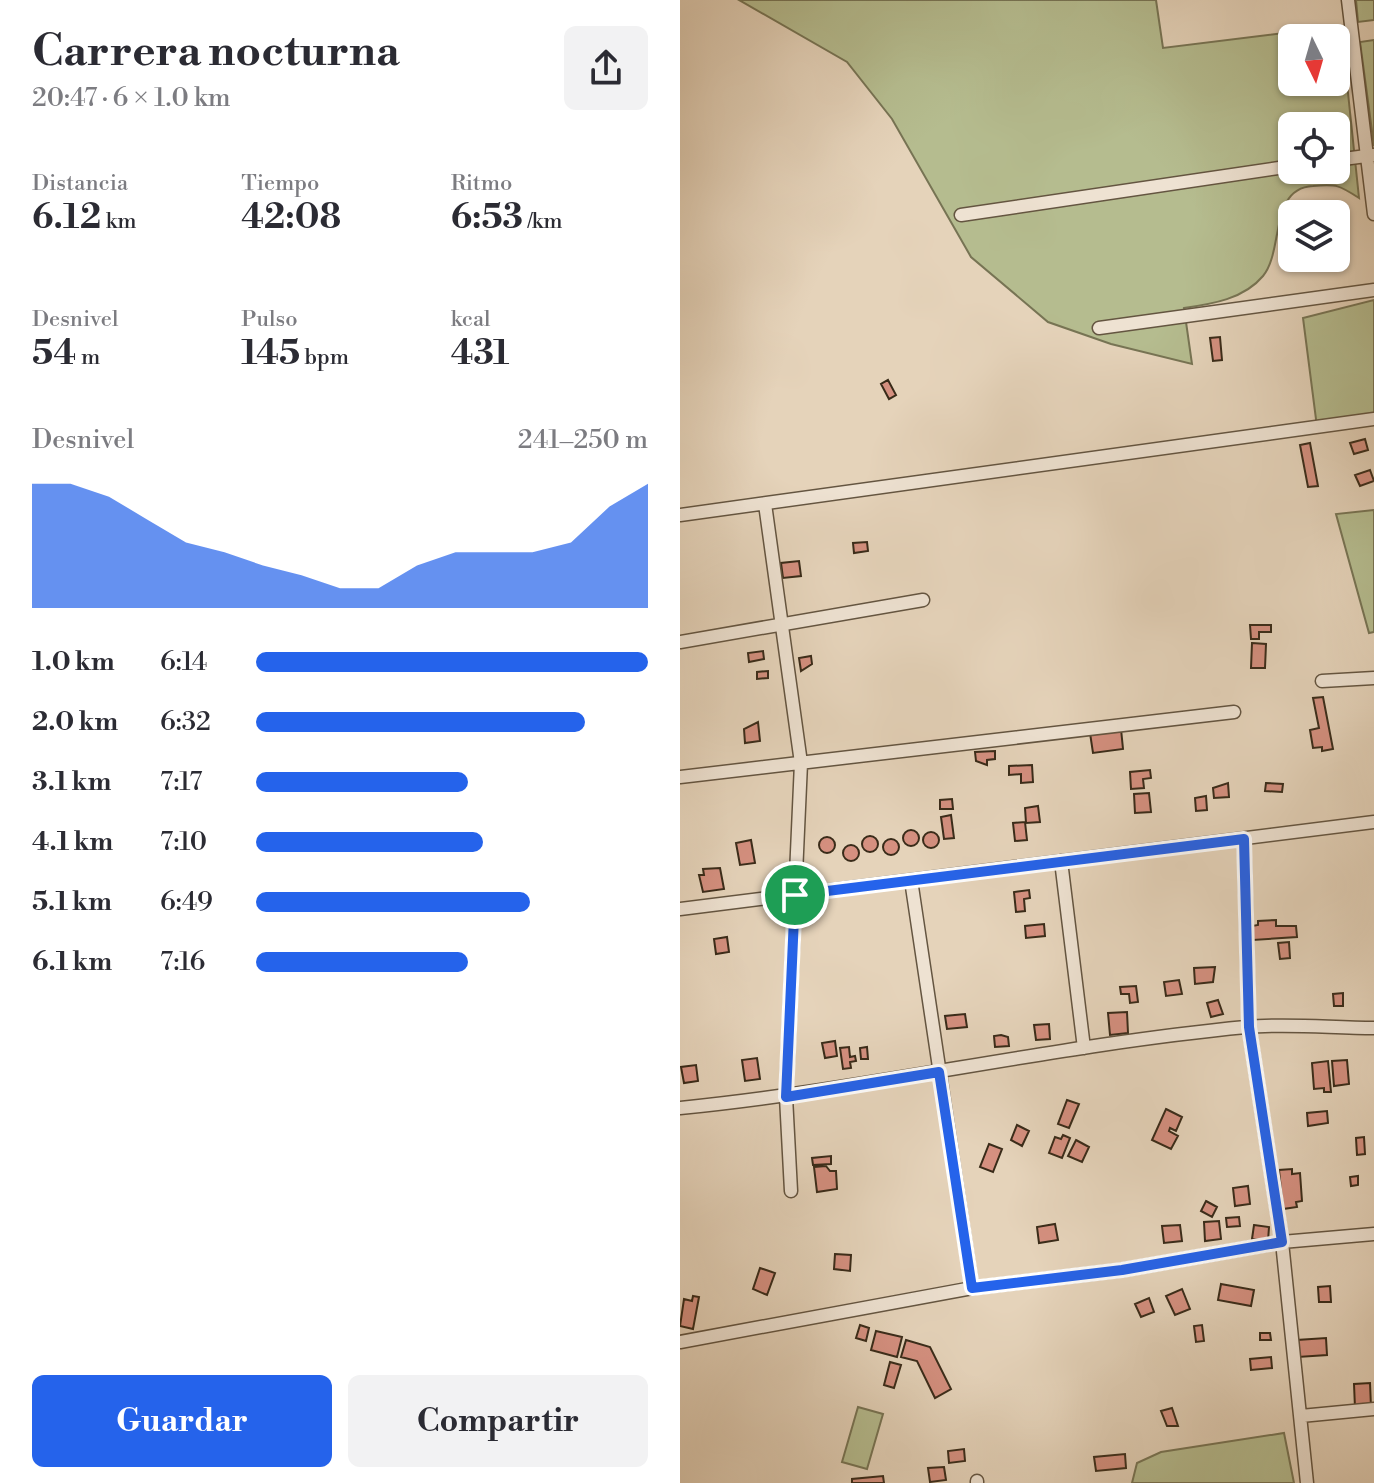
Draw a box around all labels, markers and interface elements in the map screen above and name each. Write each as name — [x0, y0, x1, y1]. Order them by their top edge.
text: Carrera nocturna — [32, 24, 400, 79]
north arrow — [1278, 24, 1350, 96]
map controls — [1278, 24, 1350, 272]
button: share — [564, 26, 648, 110]
text: 20:47 · 6 × 1.0 km — [32, 82, 230, 114]
button: locate — [1278, 112, 1350, 184]
text: Distancia — [32, 170, 128, 197]
text: Tiempo — [241, 170, 319, 197]
text: Ritmo — [451, 170, 512, 197]
text: 6.12 — [32, 197, 101, 239]
text: 42:08 — [241, 197, 341, 239]
text: 6:53 — [451, 197, 523, 239]
button: layers — [1278, 200, 1350, 272]
text: km — [101, 208, 137, 235]
text: /km — [523, 208, 562, 235]
text: Desnivel — [32, 306, 118, 333]
text: Pulso — [241, 306, 298, 333]
text: kcal — [451, 306, 491, 333]
text: 54 — [32, 333, 76, 375]
text: 145 — [241, 333, 300, 375]
text: 431 — [451, 333, 509, 375]
text: m — [76, 344, 100, 371]
text: bpm — [300, 344, 349, 371]
text: Desnivel — [32, 424, 134, 456]
text: 241–250 m — [518, 424, 648, 456]
text: 1.0 km — [32, 646, 115, 678]
text: 6:14 — [160, 646, 207, 678]
text: 2.0 km — [32, 706, 118, 738]
text: 6:32 — [160, 706, 211, 738]
text: 3.1 km — [32, 766, 111, 798]
text: 7:17 — [160, 766, 202, 798]
text: 4.1 km — [32, 826, 113, 858]
text: 7:10 — [160, 826, 207, 858]
pin — [761, 861, 829, 929]
icon: arrive — [773, 873, 817, 917]
text: 5.1 km — [32, 886, 112, 918]
text: 6:49 — [160, 886, 213, 918]
text: 6.1 km — [32, 946, 112, 978]
text: 7:16 — [160, 946, 205, 978]
button: Guardar — [32, 1375, 332, 1467]
button: Compartir — [348, 1375, 648, 1467]

